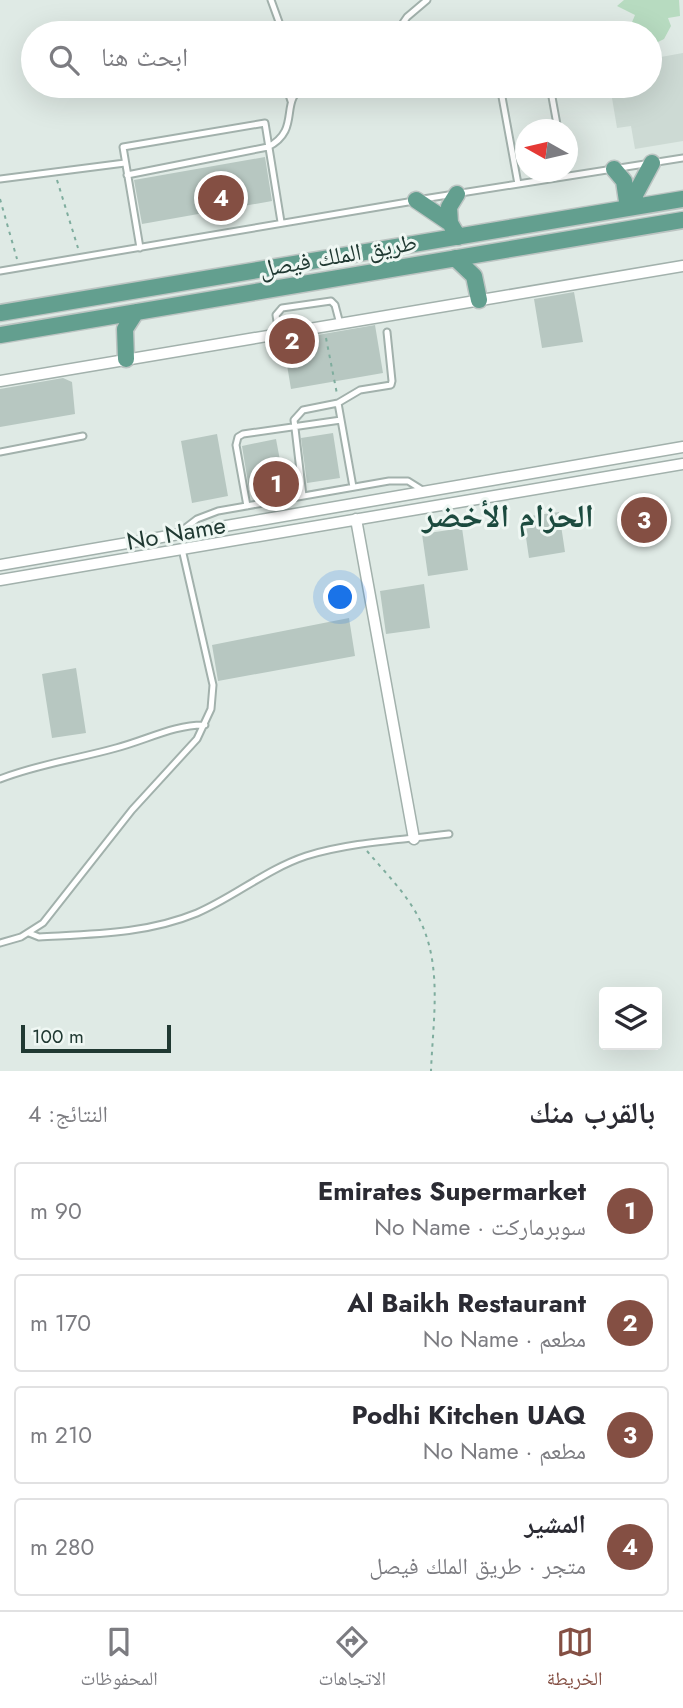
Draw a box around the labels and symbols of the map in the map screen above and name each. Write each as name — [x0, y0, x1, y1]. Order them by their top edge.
north arrow — [515, 119, 578, 182]
pin: 4 — [198, 172, 244, 224]
street label: طريق الملك فيصل — [256, 224, 420, 286]
pin: 2 — [269, 315, 315, 367]
pin: 1 — [253, 458, 299, 510]
district label: الحزام الأخضر — [420, 493, 594, 539]
pin: 3 — [621, 494, 667, 546]
street label: No Name — [124, 507, 228, 559]
your location — [323, 580, 357, 614]
scale bar — [21, 1022, 172, 1054]

